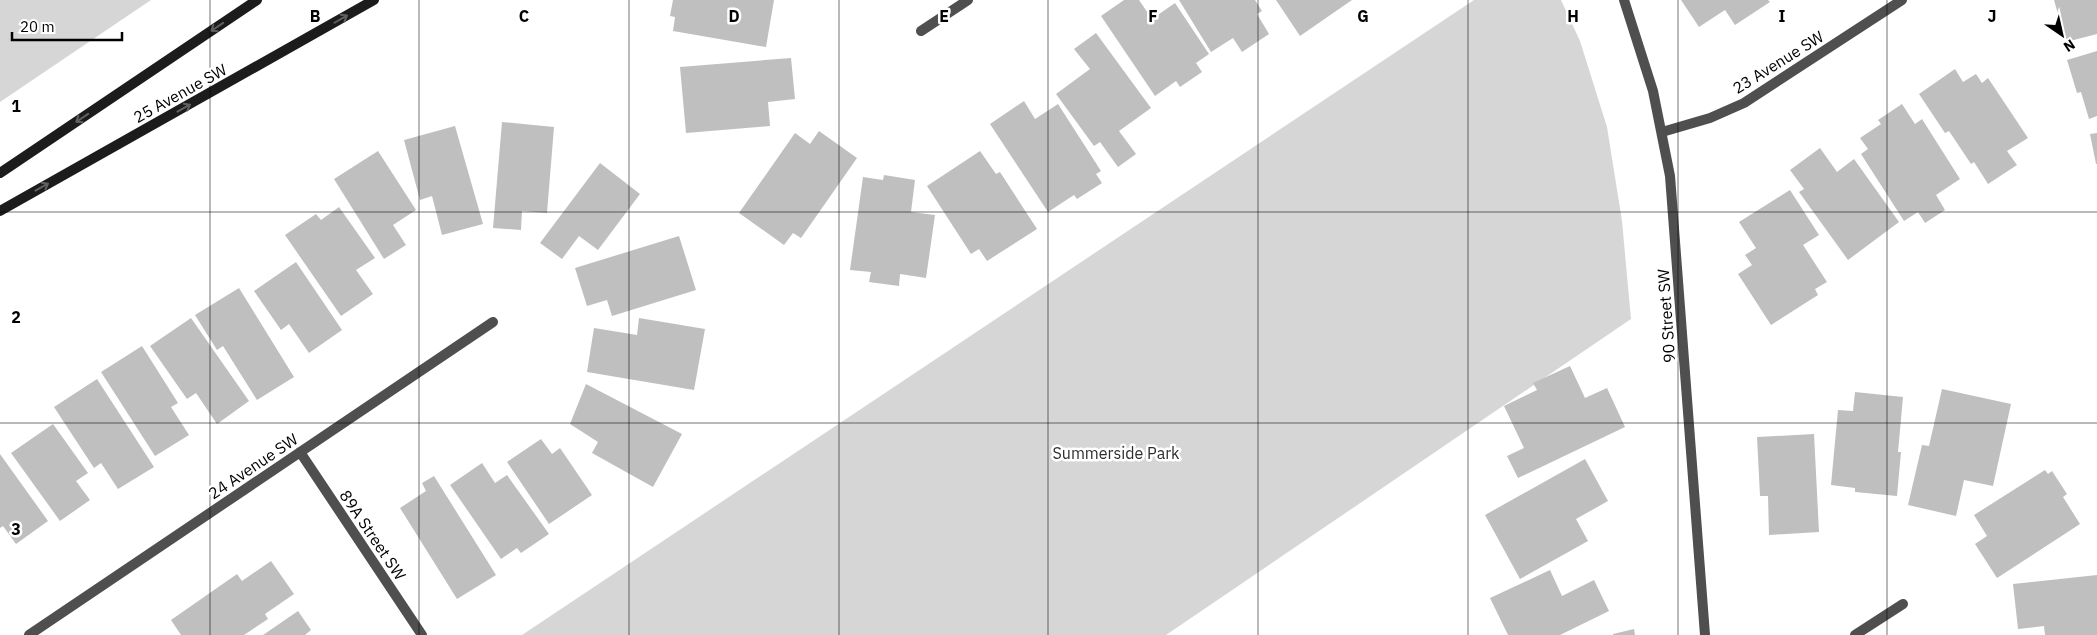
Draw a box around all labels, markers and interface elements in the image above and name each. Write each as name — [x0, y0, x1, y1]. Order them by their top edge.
text: B — [310, 6, 321, 26]
text: C — [519, 6, 529, 26]
text: D — [728, 6, 740, 26]
text: E — [939, 6, 949, 26]
text: F — [1148, 6, 1158, 26]
text: G — [1357, 6, 1369, 26]
text: H — [1567, 6, 1579, 26]
text: I — [1779, 6, 1786, 26]
text: J — [1988, 6, 1996, 26]
scale bar — [12, 10, 122, 42]
north arrow — [2037, 10, 2087, 60]
one-way arrow — [333, 14, 348, 24]
text: 20 m — [20, 17, 55, 36]
one-way arrow — [210, 22, 224, 32]
street label: 23 Avenue SW — [1729, 26, 1827, 98]
text: N — [2060, 35, 2079, 56]
street label: 25 Avenue SW — [130, 59, 230, 127]
text: 1 — [11, 96, 21, 116]
one-way arrow — [177, 102, 191, 112]
one-way arrow — [76, 113, 90, 123]
one-way arrow — [35, 182, 50, 192]
street label: 90 Street SW — [1653, 268, 1679, 364]
text: 2 — [11, 307, 21, 327]
street label: 24 Avenue SW — [204, 429, 302, 503]
park label: Summerside Park — [1053, 443, 1180, 463]
street label: 89A Street SW — [335, 486, 411, 584]
text: 3 — [11, 519, 21, 539]

